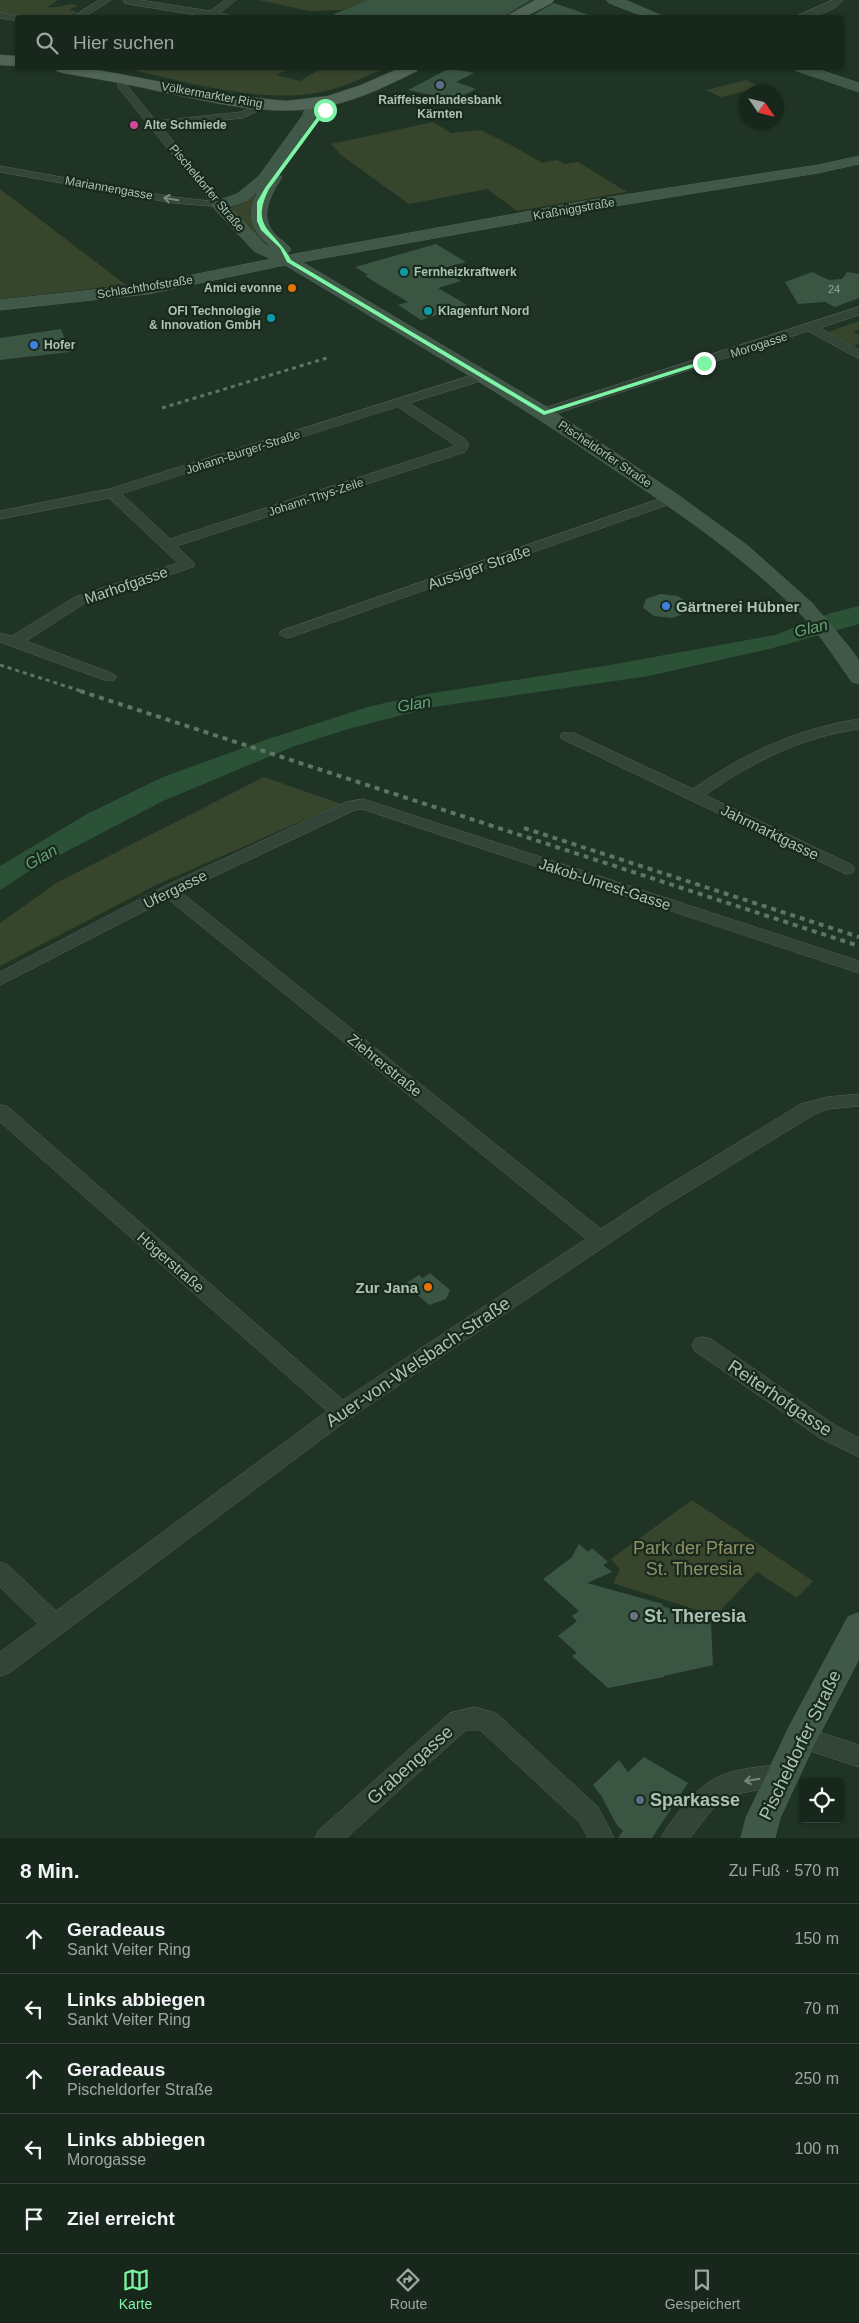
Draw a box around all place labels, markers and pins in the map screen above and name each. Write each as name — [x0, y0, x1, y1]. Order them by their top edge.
marker: Raiffeisenlandesbank Kärnten — [434, 79, 446, 91]
place label: Raiffeisenlandesbank Kärnten — [378, 93, 502, 121]
place label: Alte Schmiede — [144, 118, 227, 132]
marker: Alte Schmiede — [128, 119, 140, 131]
place label: Fernheizkraftwerk — [414, 265, 517, 279]
marker: Fernheizkraftwerk — [398, 266, 410, 278]
place label: Amici evonne — [204, 281, 282, 295]
marker: Amici evonne — [286, 282, 298, 294]
place label: OFI Technologie & Innovation GmbH — [149, 304, 261, 332]
place label: Klagenfurt Nord — [438, 304, 529, 318]
marker: Klagenfurt Nord — [422, 305, 434, 317]
marker: OFI Technologie & Innovation GmbH — [265, 312, 277, 324]
place label: Hofer — [44, 338, 76, 352]
marker: Hofer — [28, 339, 40, 351]
place label: Gärtnerei Hübner — [676, 598, 800, 615]
marker: Gärtnerei Hübner — [660, 600, 672, 612]
place label: Zur Jana — [355, 1279, 419, 1296]
marker: Zur Jana — [422, 1281, 434, 1293]
place label: St. Theresia — [644, 1606, 747, 1626]
marker: St. Theresia — [628, 1610, 640, 1622]
place label: Sparkasse — [650, 1790, 740, 1810]
marker: Sparkasse — [634, 1794, 646, 1806]

